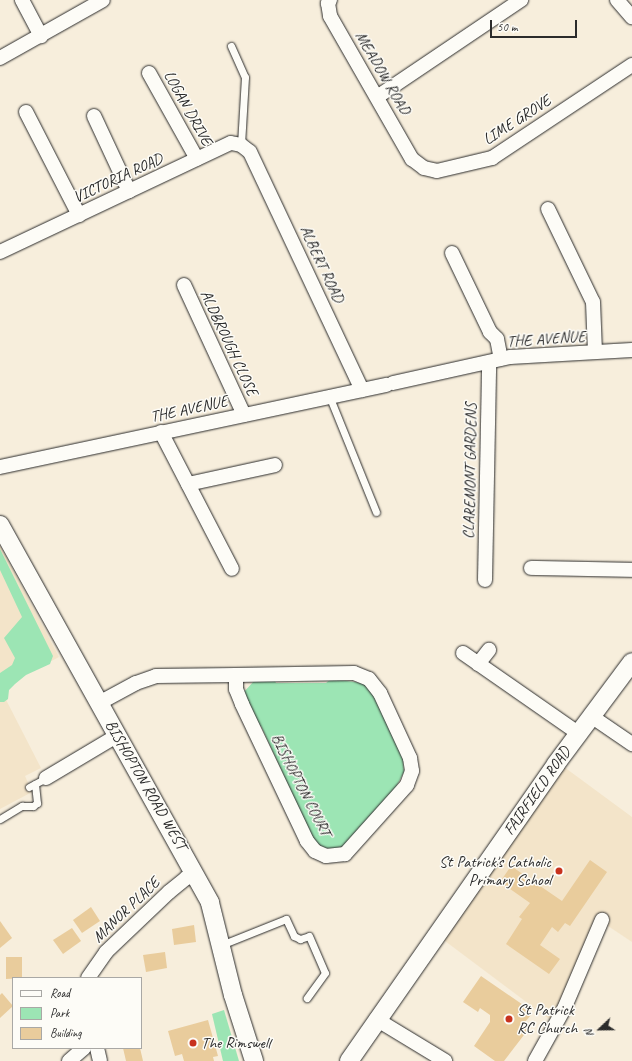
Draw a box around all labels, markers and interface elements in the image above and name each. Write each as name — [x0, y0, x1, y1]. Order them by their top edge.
scale bar — [492, 12, 579, 38]
text: 50 m — [497, 19, 517, 35]
street label: MEADOW ROAD — [351, 28, 415, 118]
street label: LOGAN DRIVE — [160, 67, 216, 149]
street label: LIME GROVE — [480, 91, 554, 149]
street label: VICTORIA ROAD — [70, 149, 166, 207]
street label: ALBERT ROAD — [296, 222, 348, 306]
street label: ALDBROUGH CLOSE — [196, 287, 262, 399]
street label: THE AVENUE — [507, 327, 585, 351]
street label: THE AVENUE — [149, 392, 229, 426]
street label: CLAREMONT GARDENS — [459, 403, 481, 539]
street label: BISHOPTON ROAD WEST — [101, 717, 191, 853]
street label: BISHOPTON COURT — [267, 730, 335, 840]
street label: FAIRFIELD ROAD — [499, 743, 575, 839]
place label: St Patrick's Catholic Primary School — [439, 852, 551, 890]
marker: St Patrick's Catholic Primary School — [554, 866, 564, 876]
street label: MANOR PLACE — [88, 873, 164, 947]
legend — [12, 977, 142, 1049]
text: Road — [50, 985, 70, 1001]
place label: St Patrick RC Church — [517, 1000, 577, 1038]
text: Park — [50, 1005, 69, 1021]
north arrow — [580, 1009, 620, 1049]
marker: St Patrick RC Church — [504, 1014, 514, 1024]
text: Building — [50, 1025, 82, 1041]
text: N — [581, 1028, 597, 1039]
place label: The Rimswell — [201, 1033, 270, 1053]
marker: The Rimswell — [188, 1038, 198, 1048]

